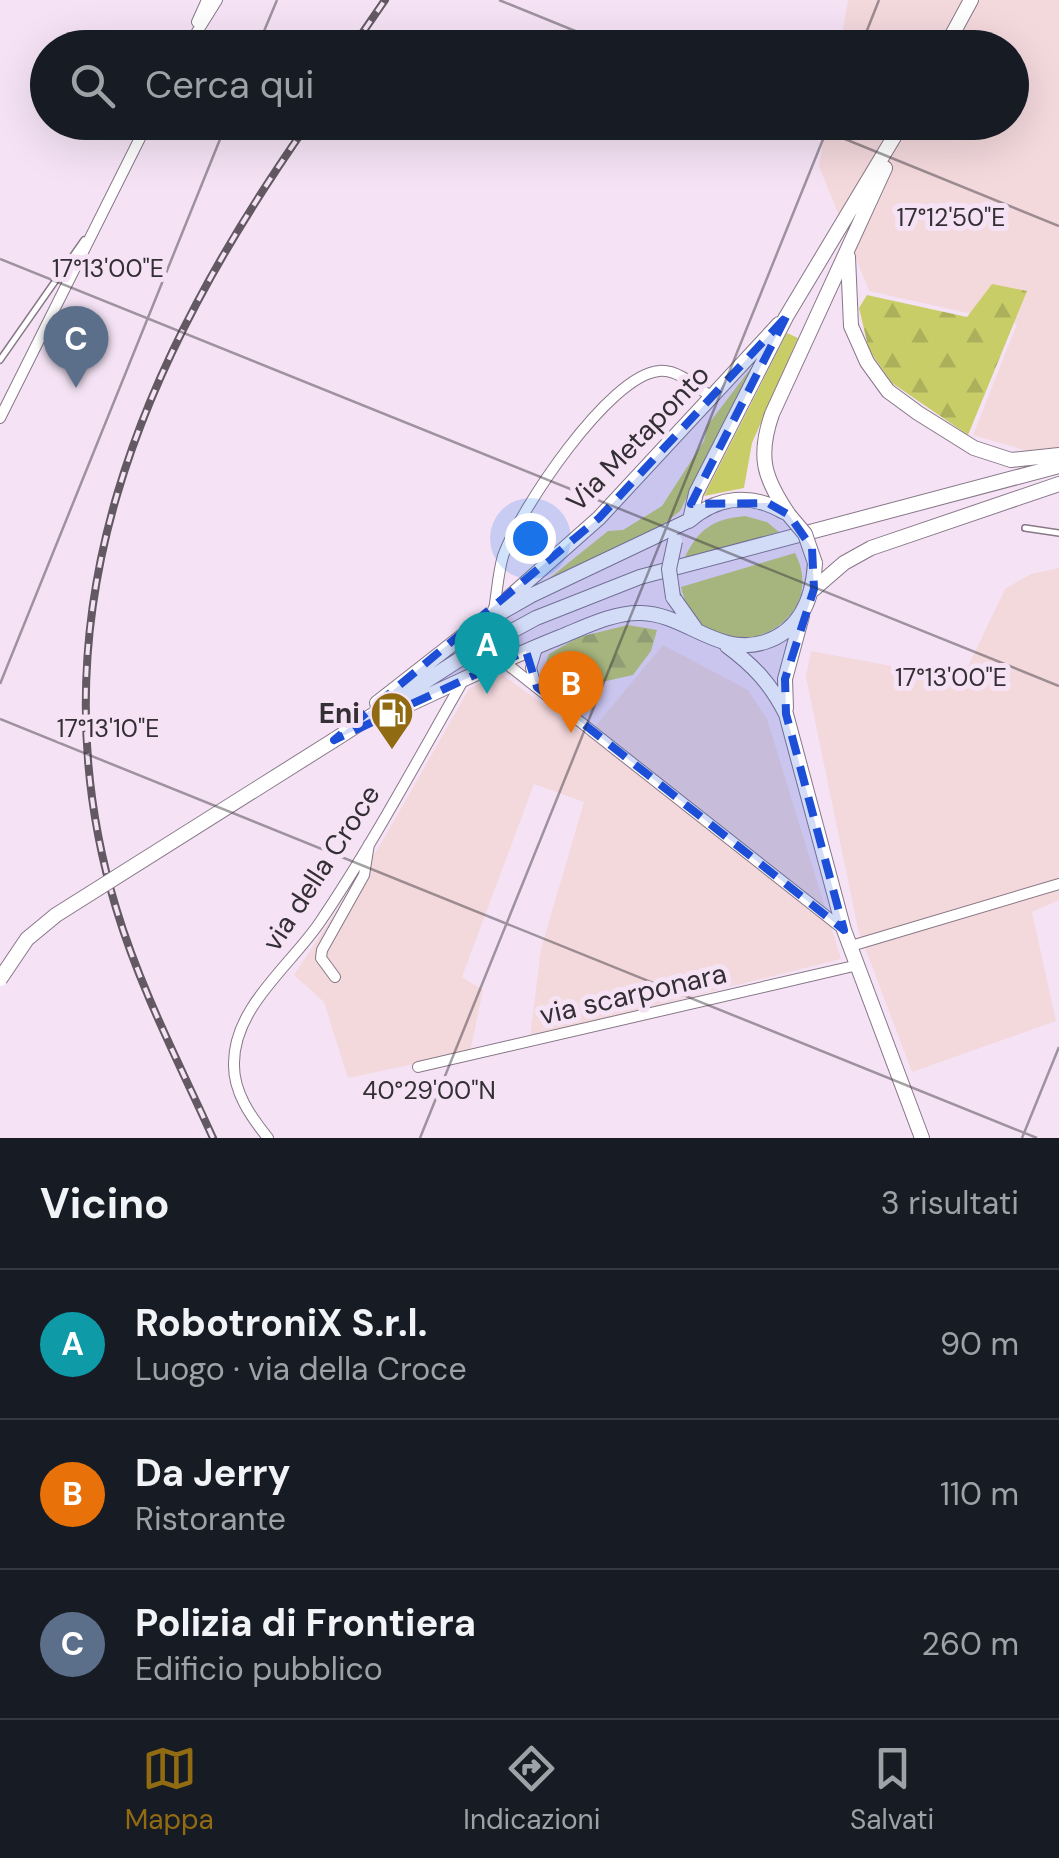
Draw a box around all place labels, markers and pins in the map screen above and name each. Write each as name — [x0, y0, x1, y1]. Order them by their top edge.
pin: C — [44, 306, 108, 388]
pin: A — [454, 612, 520, 694]
pin: B — [538, 650, 604, 733]
fuel station icon: Eni — [369, 690, 415, 751]
place label: Eni — [319, 695, 360, 732]

